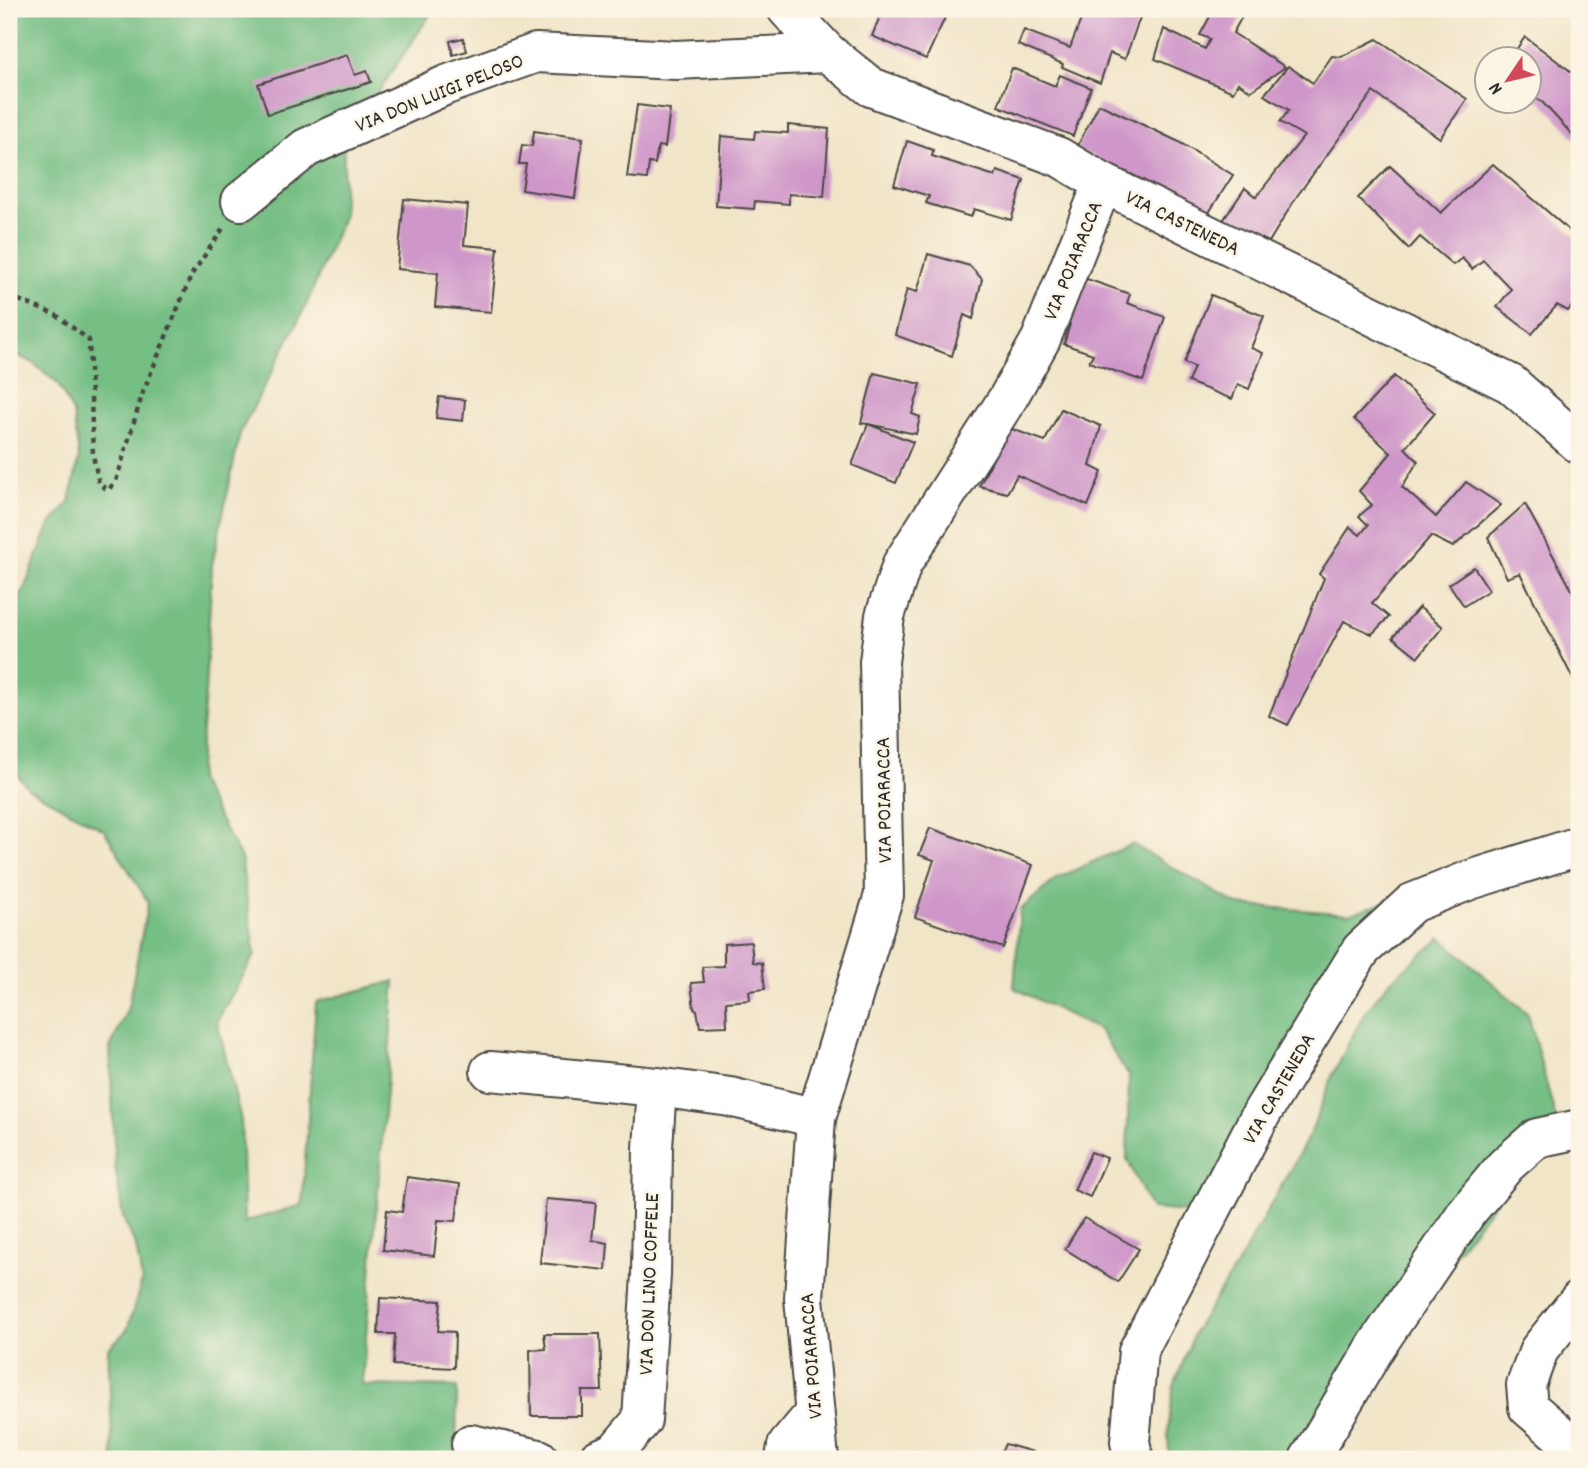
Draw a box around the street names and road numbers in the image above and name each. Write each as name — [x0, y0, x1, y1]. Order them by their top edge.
street label: VIA DON LUIGI PELOSO — [351, 47, 529, 142]
street label: VIA CASTENEDA — [1119, 184, 1244, 265]
street label: VIA POIARACCA — [1037, 197, 1112, 325]
street label: VIA POIARACCA — [870, 737, 902, 863]
street label: VIA CASTENEDA — [1237, 1028, 1325, 1151]
street label: VIA DON LINO COFFELE — [633, 1192, 669, 1376]
street label: VIA POIARACCA — [794, 1292, 832, 1420]

